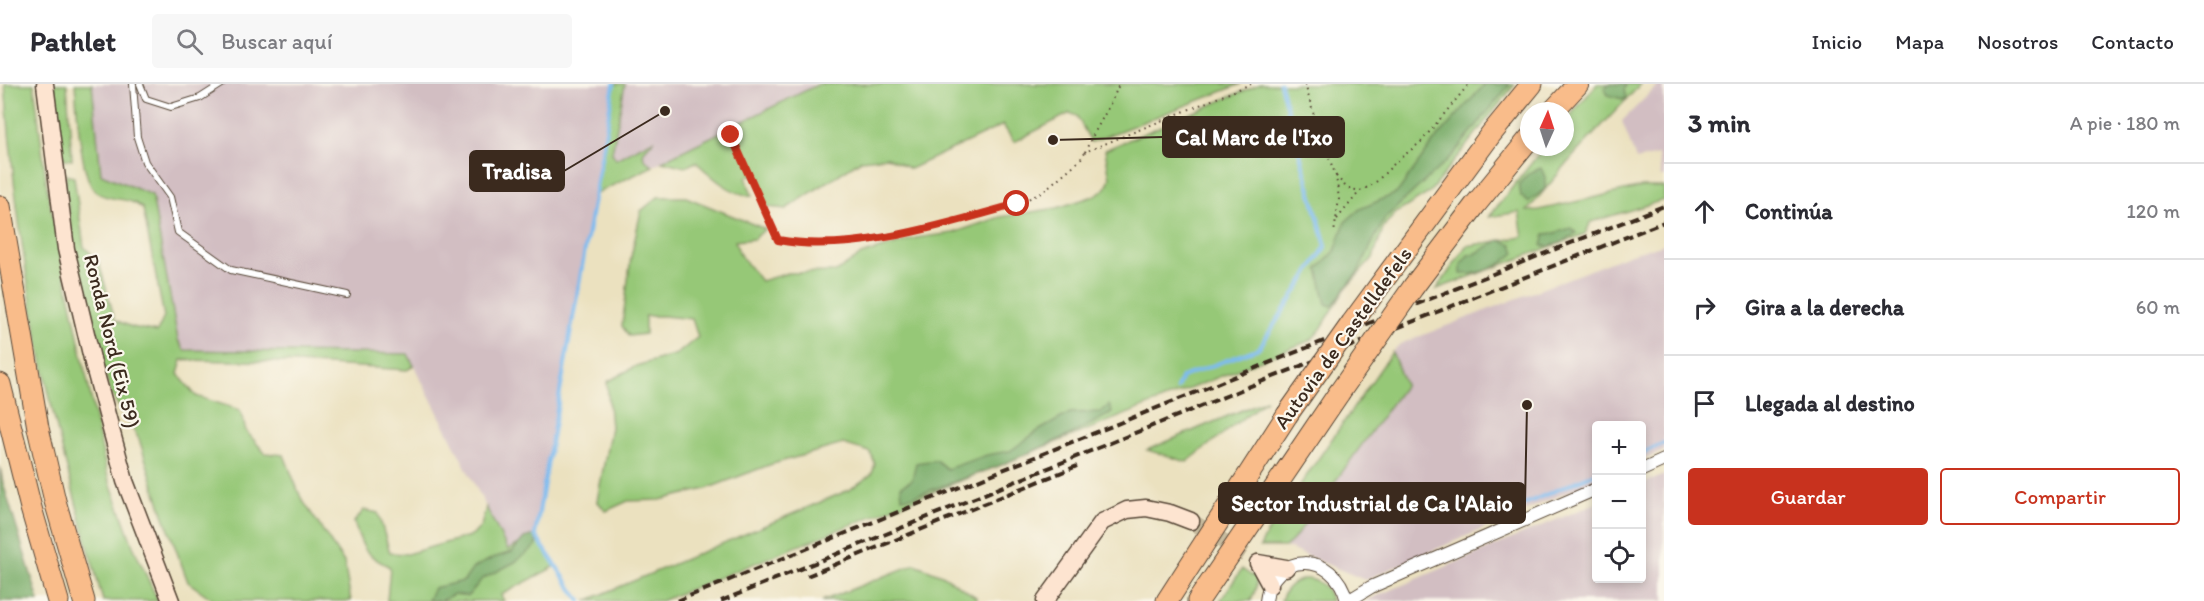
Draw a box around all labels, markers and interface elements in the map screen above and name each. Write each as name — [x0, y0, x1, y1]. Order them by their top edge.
search box — [152, 14, 572, 68]
text: Pathlet — [30, 24, 116, 58]
icon: search — [173, 25, 206, 58]
text: Buscar aquí — [221, 28, 332, 55]
text: Inicio — [1812, 29, 1862, 54]
text: Mapa — [1895, 29, 1944, 54]
text: Nosotros — [1977, 29, 2058, 54]
text: Contacto — [2091, 29, 2174, 54]
north arrow — [1520, 102, 1574, 156]
text: 3 min — [1688, 107, 1750, 139]
text: A pie · 180 m — [2070, 111, 2180, 135]
callout: Cal Marc de l'Ixo — [1163, 117, 1344, 157]
route end — [717, 121, 743, 147]
text: Cal Marc de l'Ixo — [1175, 124, 1333, 151]
callout: Tradisa — [470, 151, 564, 191]
text: Tradisa — [481, 158, 552, 185]
route start — [1003, 190, 1029, 216]
icon: ahead — [1688, 195, 1721, 228]
text: Continúa — [1745, 198, 1833, 225]
text: 120 m — [2127, 199, 2180, 223]
street label: Autovia de Castelldefels — [1268, 242, 1417, 433]
street label: Ronda Nord (Eix 59) — [79, 251, 146, 430]
icon: right — [1688, 291, 1721, 324]
text: Gira a la derecha — [1745, 294, 1904, 321]
text: 60 m — [2136, 295, 2180, 319]
icon: arrive — [1688, 387, 1721, 420]
text: Llegada al destino — [1745, 390, 1915, 417]
map controls — [1592, 421, 1646, 583]
button: + — [1592, 421, 1646, 475]
button: Guardar — [1688, 468, 1928, 525]
button: Compartir — [1940, 468, 2180, 525]
button: − — [1592, 475, 1646, 529]
callout: Sector Industrial de Ca l'Alaio — [1219, 483, 1525, 523]
text: Sector Industrial de Ca l'Alaio — [1231, 490, 1513, 517]
button: locate — [1592, 529, 1646, 583]

